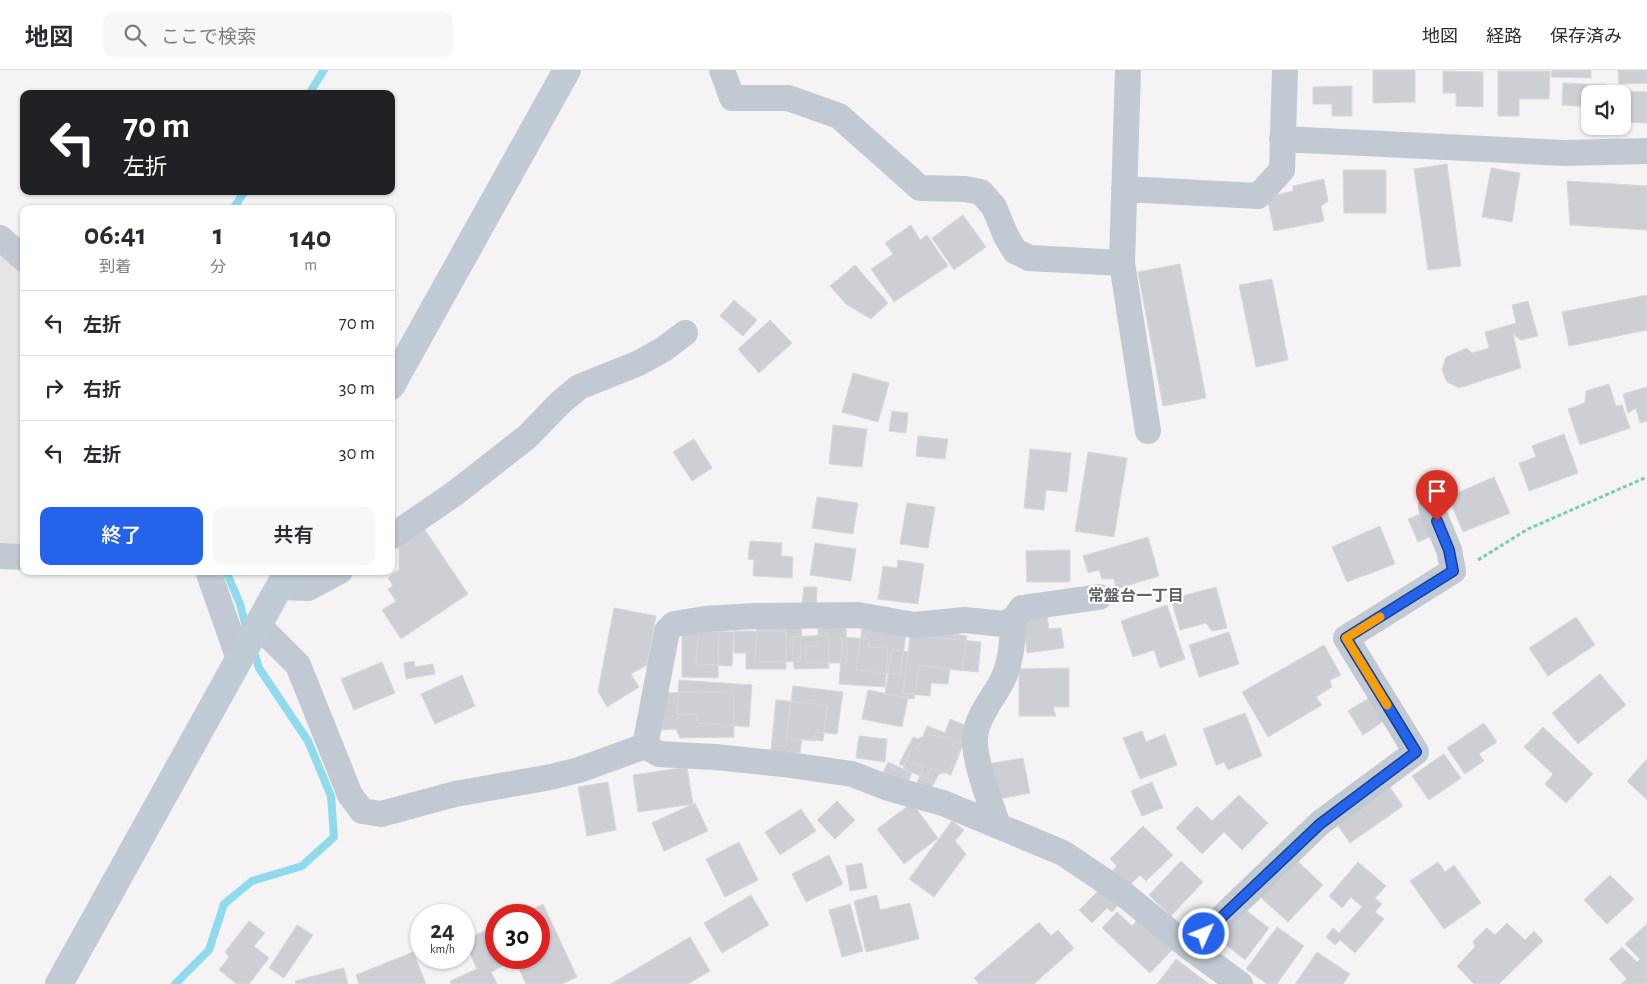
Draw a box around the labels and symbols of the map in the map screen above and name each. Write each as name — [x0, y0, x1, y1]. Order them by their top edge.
pin — [1416, 470, 1458, 521]
district label: 常盤台一丁目 — [1088, 587, 1184, 604]
speed limit sign: 30 — [485, 904, 550, 969]
position arrow — [1177, 907, 1229, 959]

